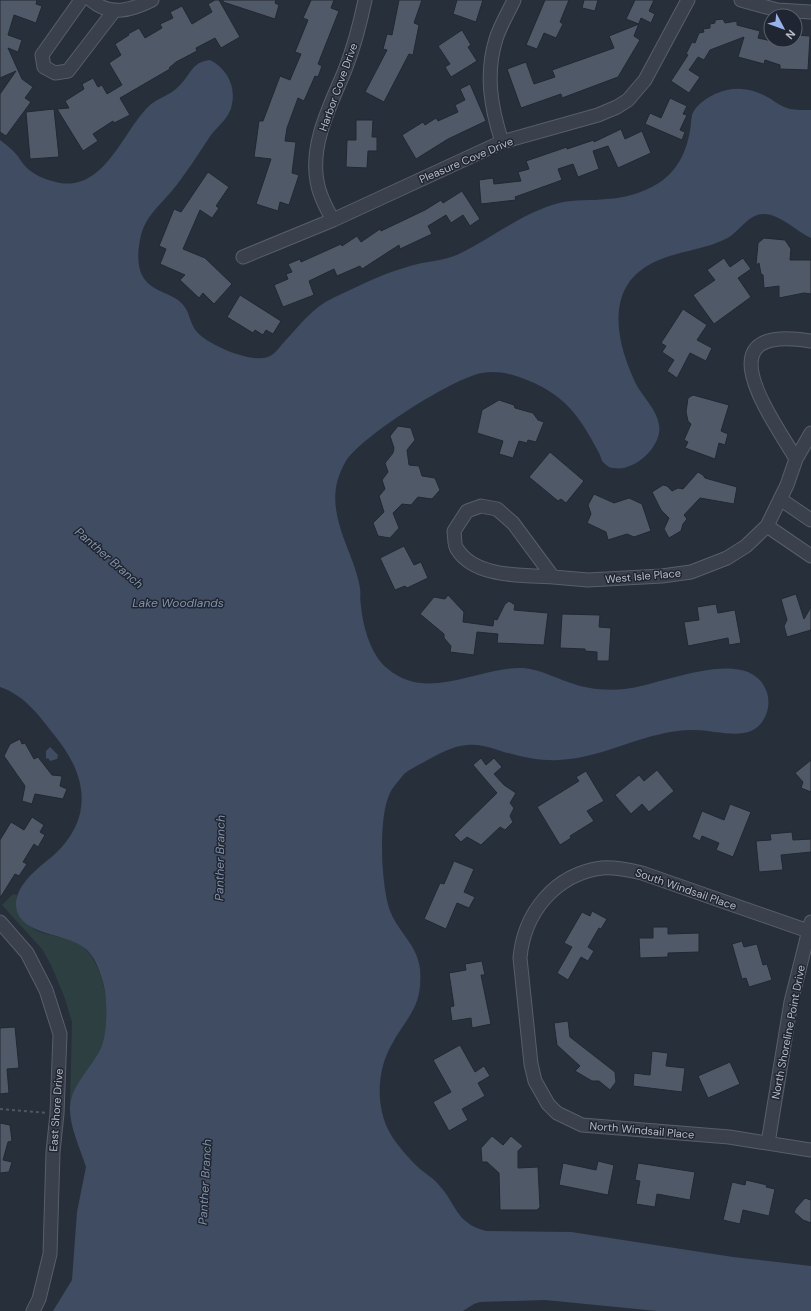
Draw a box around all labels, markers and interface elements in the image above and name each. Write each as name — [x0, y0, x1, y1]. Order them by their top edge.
north arrow — [763, 8, 803, 48]
text: N — [783, 27, 798, 42]
street label: Harbor Cove Drive — [316, 41, 360, 133]
street label: Pleasure Cove Drive — [417, 134, 515, 186]
water label: Panther Branch — [71, 524, 147, 592]
street label: West Isle Place — [605, 566, 681, 586]
water label: Lake Woodlands — [132, 595, 224, 611]
water label: Panther Branch — [211, 815, 229, 901]
street label: South Windsail Place — [634, 865, 738, 913]
street label: North Shoreline Point Drive — [768, 964, 808, 1100]
street label: East Shore Drive — [46, 1068, 66, 1152]
street label: North Windsail Place — [589, 1118, 695, 1142]
water label: Panther Branch — [195, 1139, 215, 1225]

